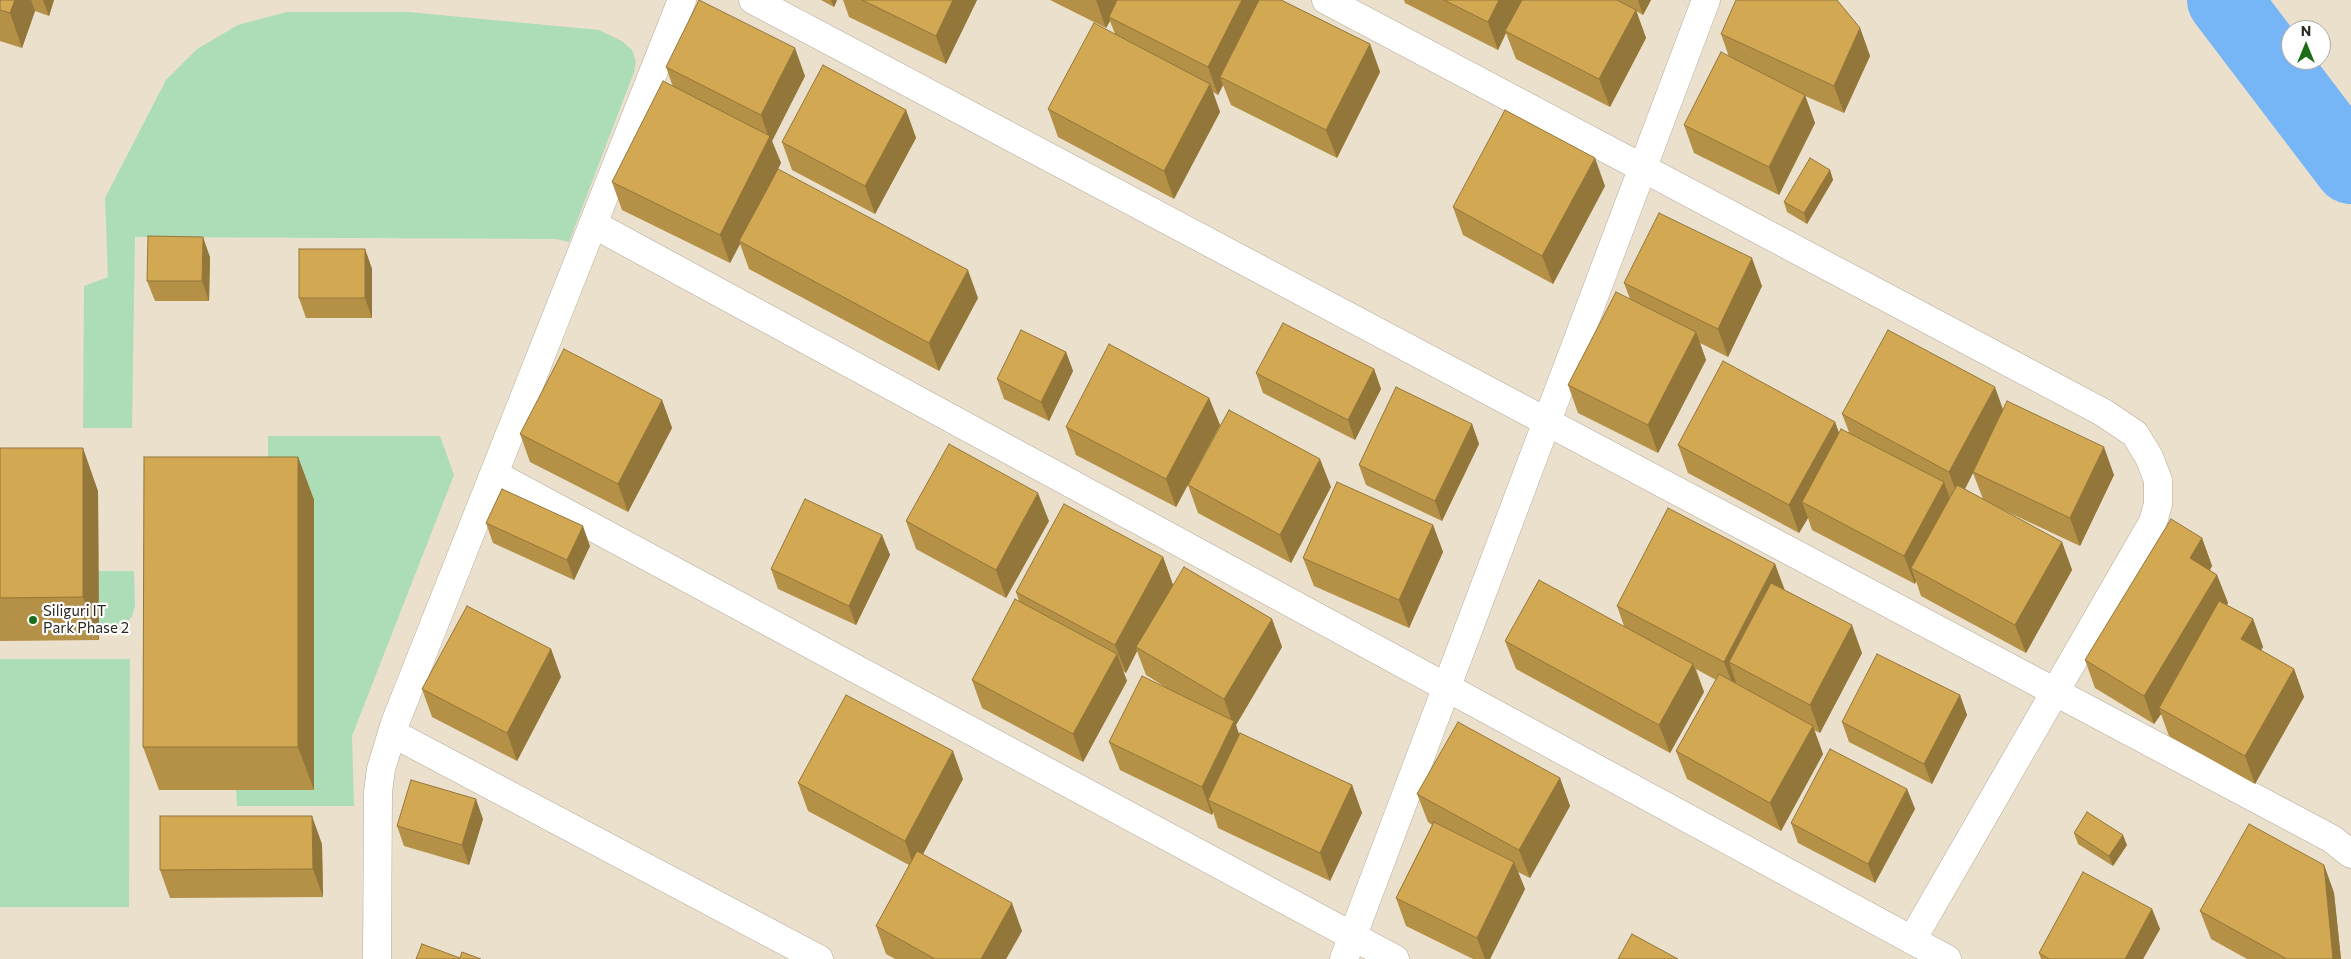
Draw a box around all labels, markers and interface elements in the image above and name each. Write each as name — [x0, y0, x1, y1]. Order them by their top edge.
north arrow — [2281, 20, 2331, 70]
text: N — [2301, 22, 2311, 39]
place label: Siliguri IT Park Phase 2 — [43, 602, 129, 637]
marker: Siliguri IT Park Phase 2 — [27, 614, 39, 626]

